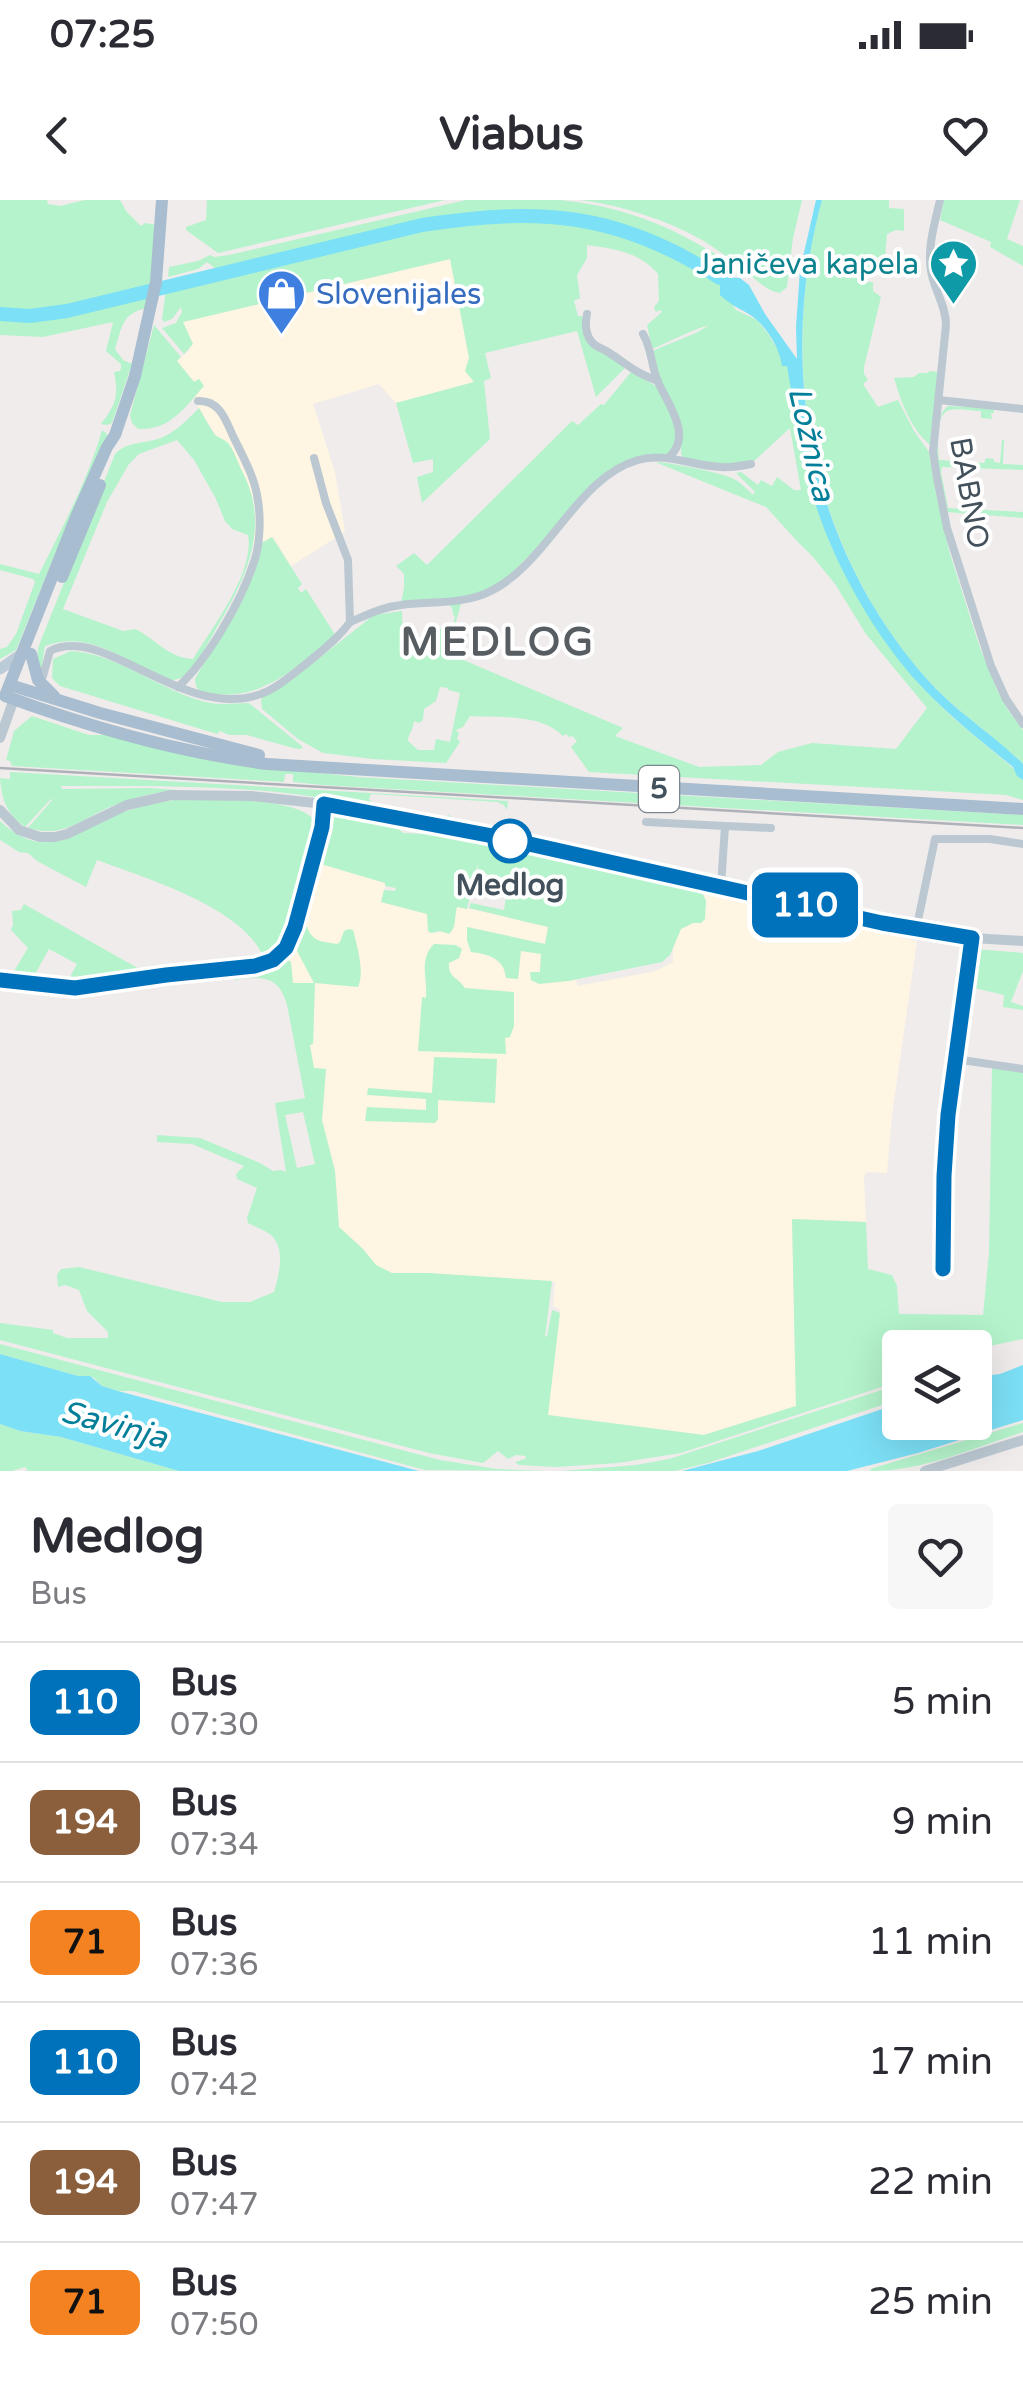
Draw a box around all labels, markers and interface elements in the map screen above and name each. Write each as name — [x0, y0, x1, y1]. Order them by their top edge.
text: 07:25 — [50, 12, 155, 58]
icon: back — [30, 108, 85, 163]
text: Viabus — [439, 108, 584, 162]
icon: heart — [938, 108, 993, 163]
place icon: Janičeva kapela — [928, 238, 980, 306]
place label: Janičeva kapela — [696, 246, 919, 283]
shop icon: Slovenijales — [255, 268, 307, 336]
place label: Slovenijales — [316, 276, 481, 313]
water label: Ložnica — [779, 383, 843, 506]
street label: BABNO — [941, 434, 997, 552]
district label: MEDLOG — [401, 618, 596, 666]
road number: 5 — [639, 766, 679, 812]
marker: Medlog — [489, 820, 531, 862]
place label: Medlog — [455, 867, 565, 904]
line badge: 110 — [748, 872, 862, 938]
text: 110 — [772, 884, 838, 926]
map controls — [882, 1330, 992, 1440]
button: layers — [882, 1330, 992, 1440]
water label: Savinja — [57, 1393, 172, 1458]
button: heart — [888, 1504, 993, 1609]
text: Medlog — [30, 1508, 205, 1566]
text: Bus — [30, 1575, 87, 1613]
text: Bus — [170, 1660, 237, 1706]
text: 5 min — [892, 1679, 993, 1725]
text: 110 — [52, 1681, 118, 1723]
text: 07:30 — [170, 1706, 259, 1744]
text: Bus — [170, 1780, 237, 1826]
text: 9 min — [892, 1799, 993, 1845]
text: 194 — [52, 1801, 118, 1843]
text: 07:34 — [170, 1826, 259, 1864]
text: Bus — [170, 1900, 237, 1946]
text: 11 min — [868, 1919, 993, 1965]
text: 71 — [63, 1921, 107, 1963]
text: 07:36 — [170, 1946, 259, 1984]
text: Bus — [170, 2020, 237, 2066]
text: 17 min — [868, 2039, 993, 2085]
text: 110 — [52, 2041, 118, 2083]
text: 07:42 — [170, 2066, 259, 2104]
text: Bus — [170, 2140, 237, 2186]
text: 22 min — [868, 2159, 993, 2205]
text: 194 — [52, 2161, 118, 2203]
text: 07:47 — [170, 2186, 259, 2224]
text: Bus — [170, 2260, 237, 2306]
text: 25 min — [868, 2279, 993, 2325]
text: 71 — [63, 2281, 107, 2323]
text: 07:50 — [170, 2306, 259, 2344]

